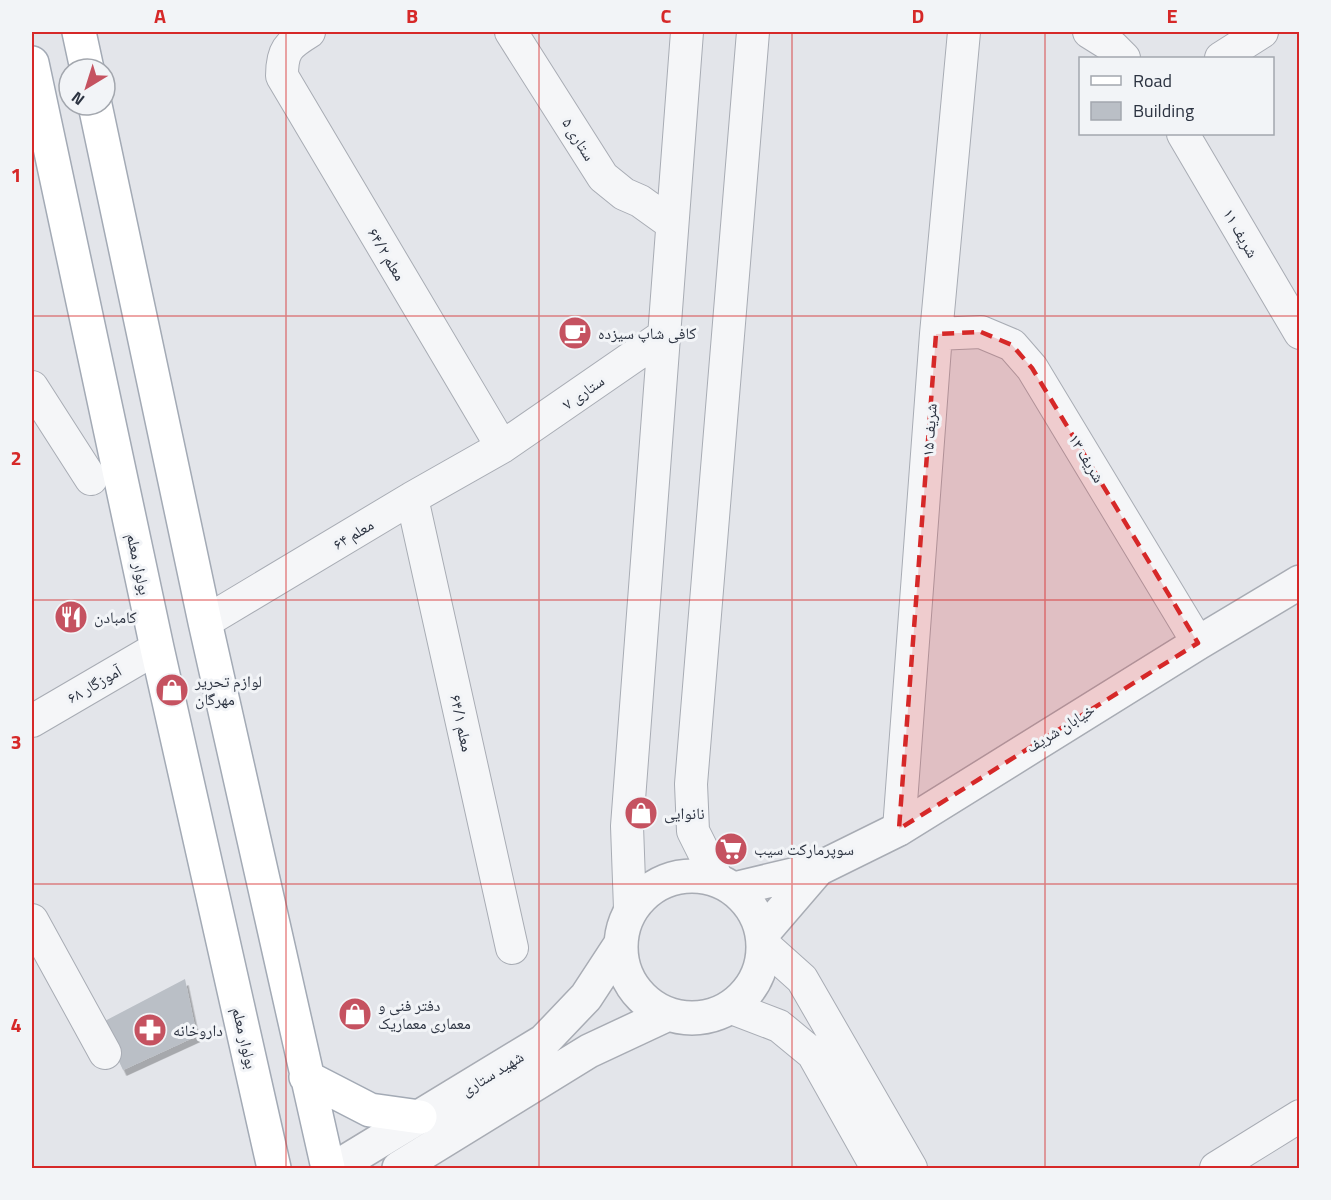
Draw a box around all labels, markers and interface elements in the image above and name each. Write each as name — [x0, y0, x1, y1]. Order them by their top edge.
text: A — [154, 0, 166, 31]
text: B — [406, 0, 418, 31]
text: C — [661, 0, 672, 31]
text: D — [912, 0, 924, 31]
text: E — [1166, 0, 1178, 31]
north arrow — [57, 57, 117, 117]
legend — [1079, 57, 1274, 135]
text: Road — [1133, 67, 1172, 94]
text: N — [66, 86, 90, 112]
text: Building — [1133, 97, 1194, 124]
street label: ستاری ۵ — [556, 113, 602, 165]
text: 1 — [10, 159, 22, 190]
street label: شریف ۱۱ — [1217, 204, 1265, 262]
street label: معلم ۶۴/۲ — [362, 223, 412, 285]
cafe icon: کافی شاپ سیزده — [557, 315, 593, 351]
place label: کافی شاپ سیزده — [598, 321, 697, 345]
street label: ستاری ۷ — [557, 369, 609, 415]
street label: شریف ۱۵ — [915, 403, 943, 457]
street label: شریف ۱۳ — [1063, 429, 1111, 487]
text: 2 — [10, 442, 22, 473]
street label: معلم ۶۴ — [328, 512, 378, 556]
street label: بولوار معلم — [121, 531, 157, 597]
restaurant icon: کامبادن — [53, 599, 89, 635]
place label: کامبادن — [94, 605, 137, 629]
street label: آموزگار ۶۸ — [62, 658, 127, 709]
place label: لوازم تحریر مهرگان — [194, 669, 262, 711]
shop icon: لوازم تحریر مهرگان — [154, 672, 190, 708]
street label: معلم ۶۴/۱ — [444, 692, 480, 754]
street label: خیابان شریف — [1021, 697, 1099, 759]
text: 3 — [10, 726, 22, 757]
shop icon: نانوایی — [623, 795, 659, 831]
place label: نانوایی — [664, 801, 705, 825]
supermarket icon: سوپرمارکت سیب — [713, 831, 749, 867]
place label: سوپرمارکت سیب — [754, 837, 854, 861]
place label: دفتر فنی و معماری معماریک — [378, 993, 471, 1035]
shop icon: دفتر فنی و معماری معماریک — [337, 996, 373, 1032]
street label: بولوار معلم — [226, 1005, 264, 1071]
text: 4 — [10, 1009, 22, 1040]
pharmacy icon: داروخانه — [132, 1012, 168, 1048]
place label: داروخانه — [173, 1018, 223, 1042]
street label: شهید ستاری — [456, 1044, 528, 1102]

